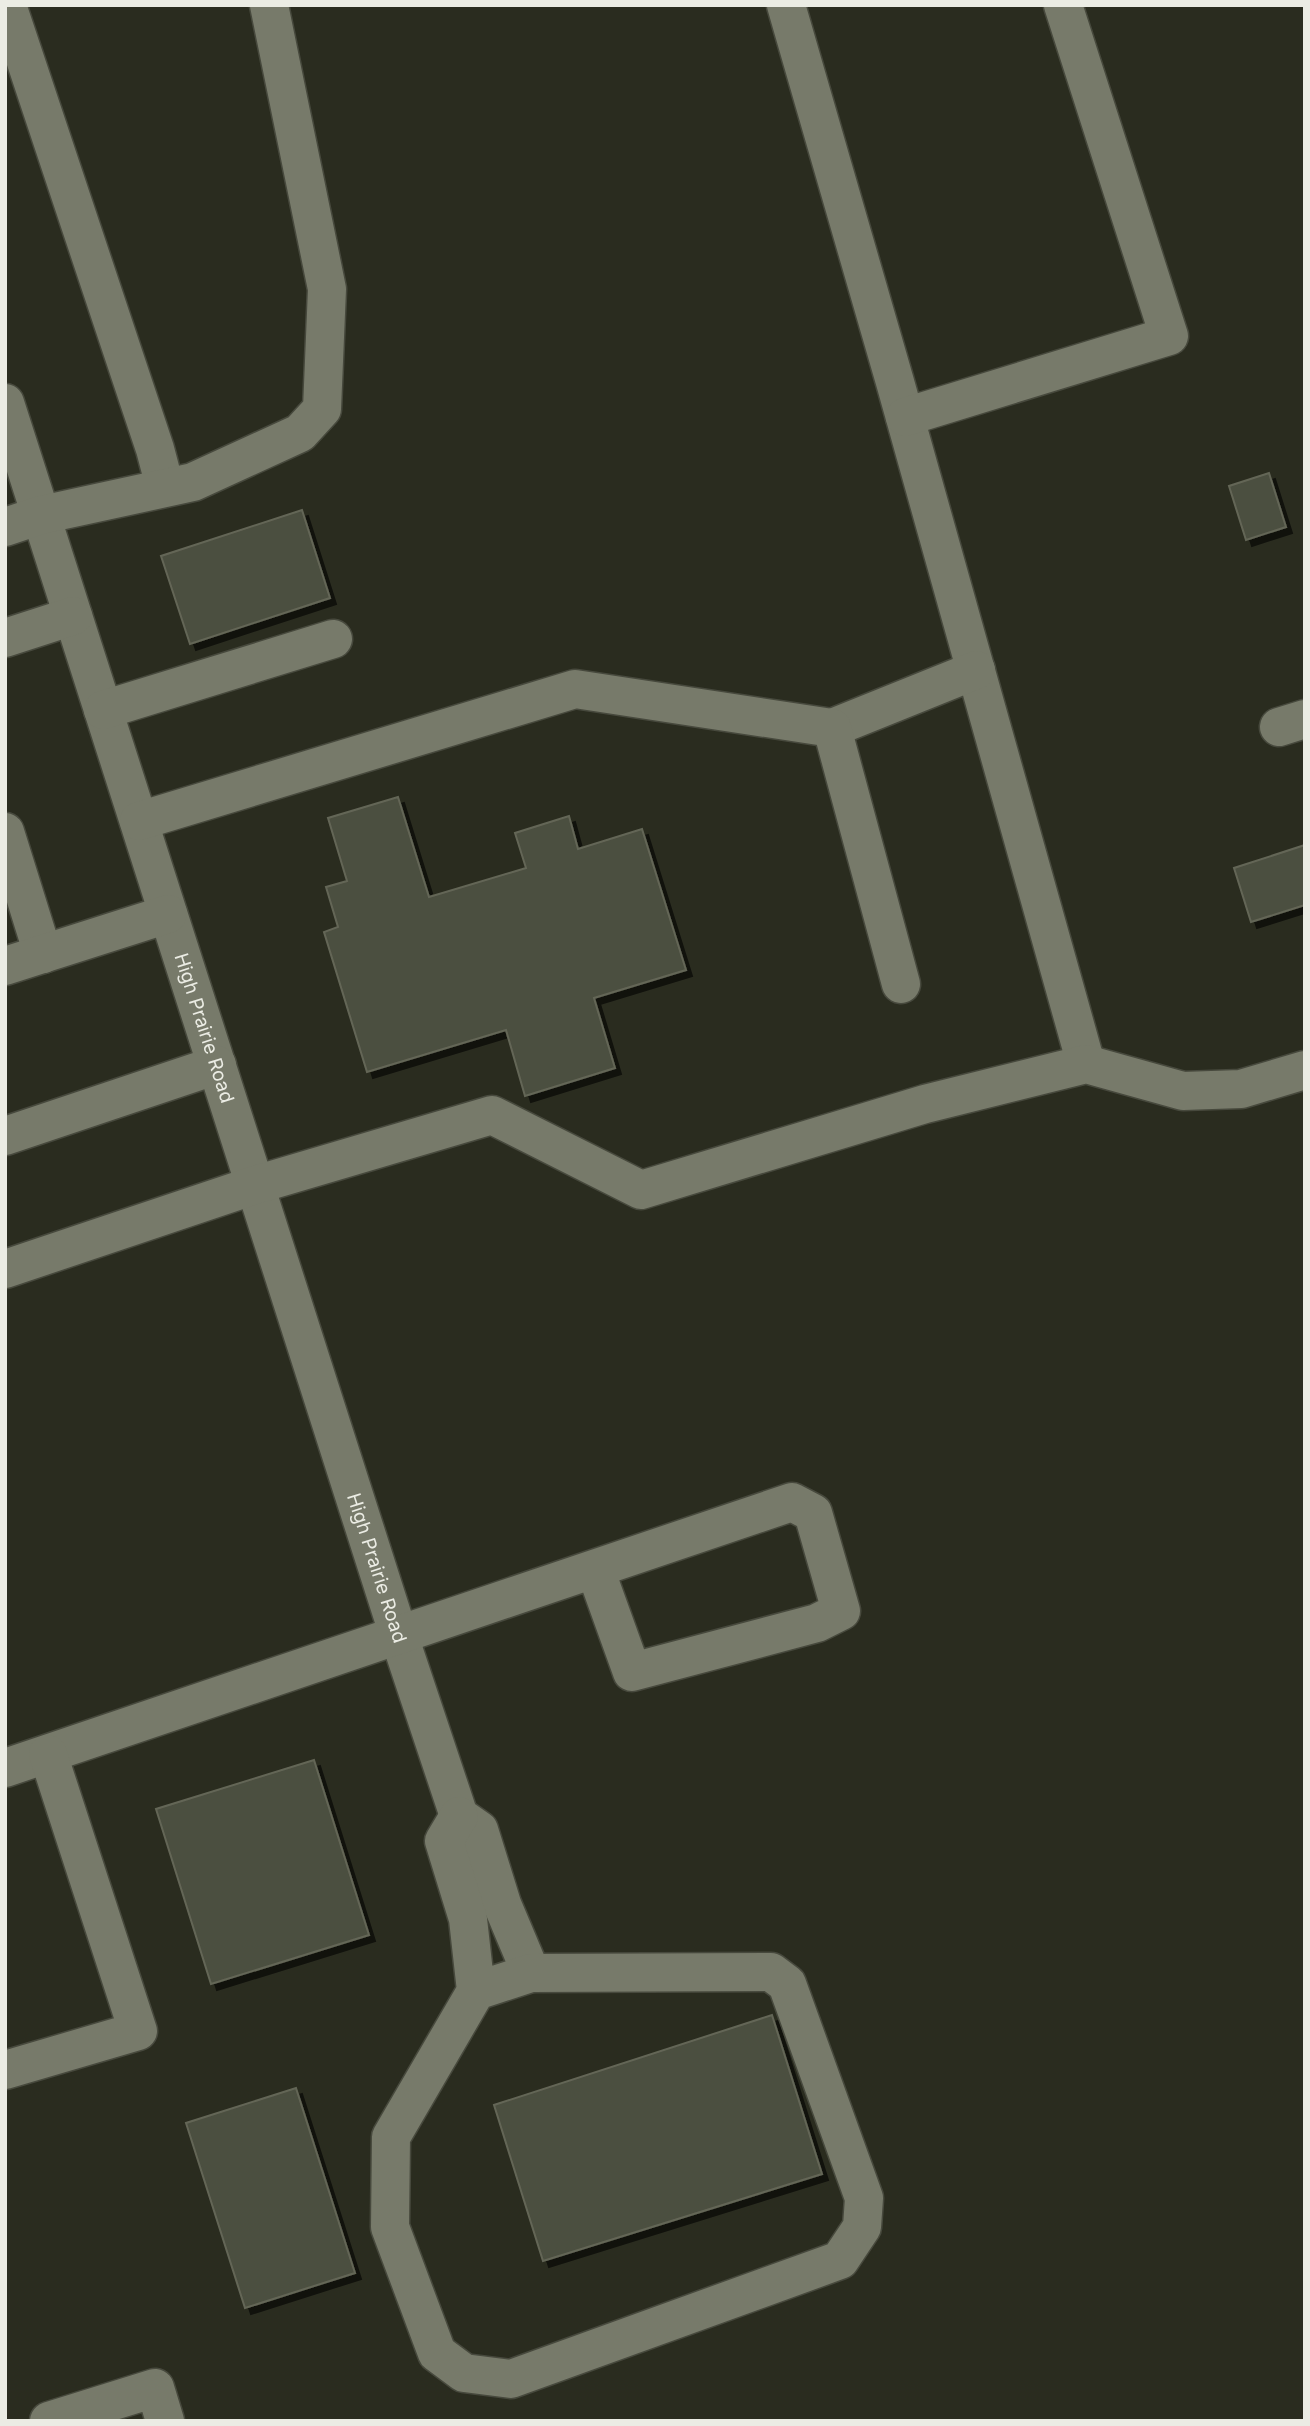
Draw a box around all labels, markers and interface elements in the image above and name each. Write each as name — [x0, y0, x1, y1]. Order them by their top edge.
street label: High Prairie Road — [170, 950, 239, 1106]
street label: High Prairie Road — [343, 1490, 412, 1646]

